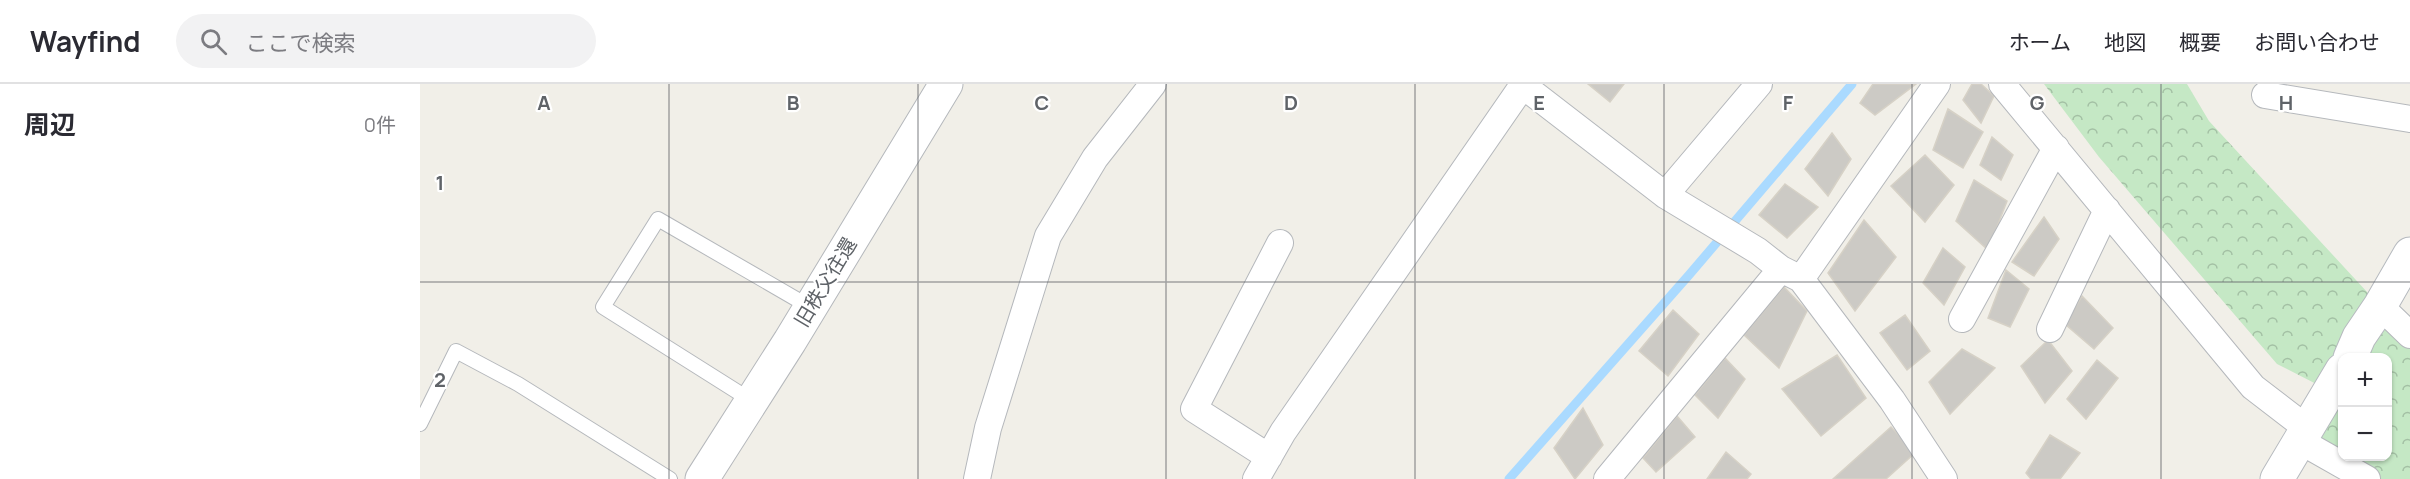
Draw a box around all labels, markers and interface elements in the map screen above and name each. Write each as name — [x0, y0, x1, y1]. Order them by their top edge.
search box — [176, 14, 596, 68]
text: Wayfind — [30, 22, 140, 60]
icon: search — [197, 25, 230, 58]
text: ここで検索 — [245, 28, 355, 58]
text: ホーム — [2009, 28, 2071, 56]
text: 地図 — [2104, 28, 2146, 56]
text: 概要 — [2179, 28, 2221, 56]
text: お問い合わせ — [2254, 28, 2380, 56]
text: A — [537, 89, 551, 116]
text: B — [787, 89, 800, 116]
text: C — [1035, 89, 1049, 116]
text: D — [1284, 89, 1298, 116]
text: E — [1533, 89, 1545, 116]
text: F — [1783, 89, 1794, 116]
text: G — [2030, 89, 2045, 116]
text: H — [2279, 89, 2293, 116]
text: 周辺 — [24, 106, 76, 142]
text: 0件 — [364, 111, 396, 138]
text: 1 — [436, 169, 444, 196]
street label: 旧秩父往還 — [788, 232, 862, 332]
map controls — [2338, 353, 2392, 461]
button: + — [2338, 353, 2392, 407]
text: 2 — [434, 366, 446, 393]
button: − — [2338, 407, 2392, 461]

